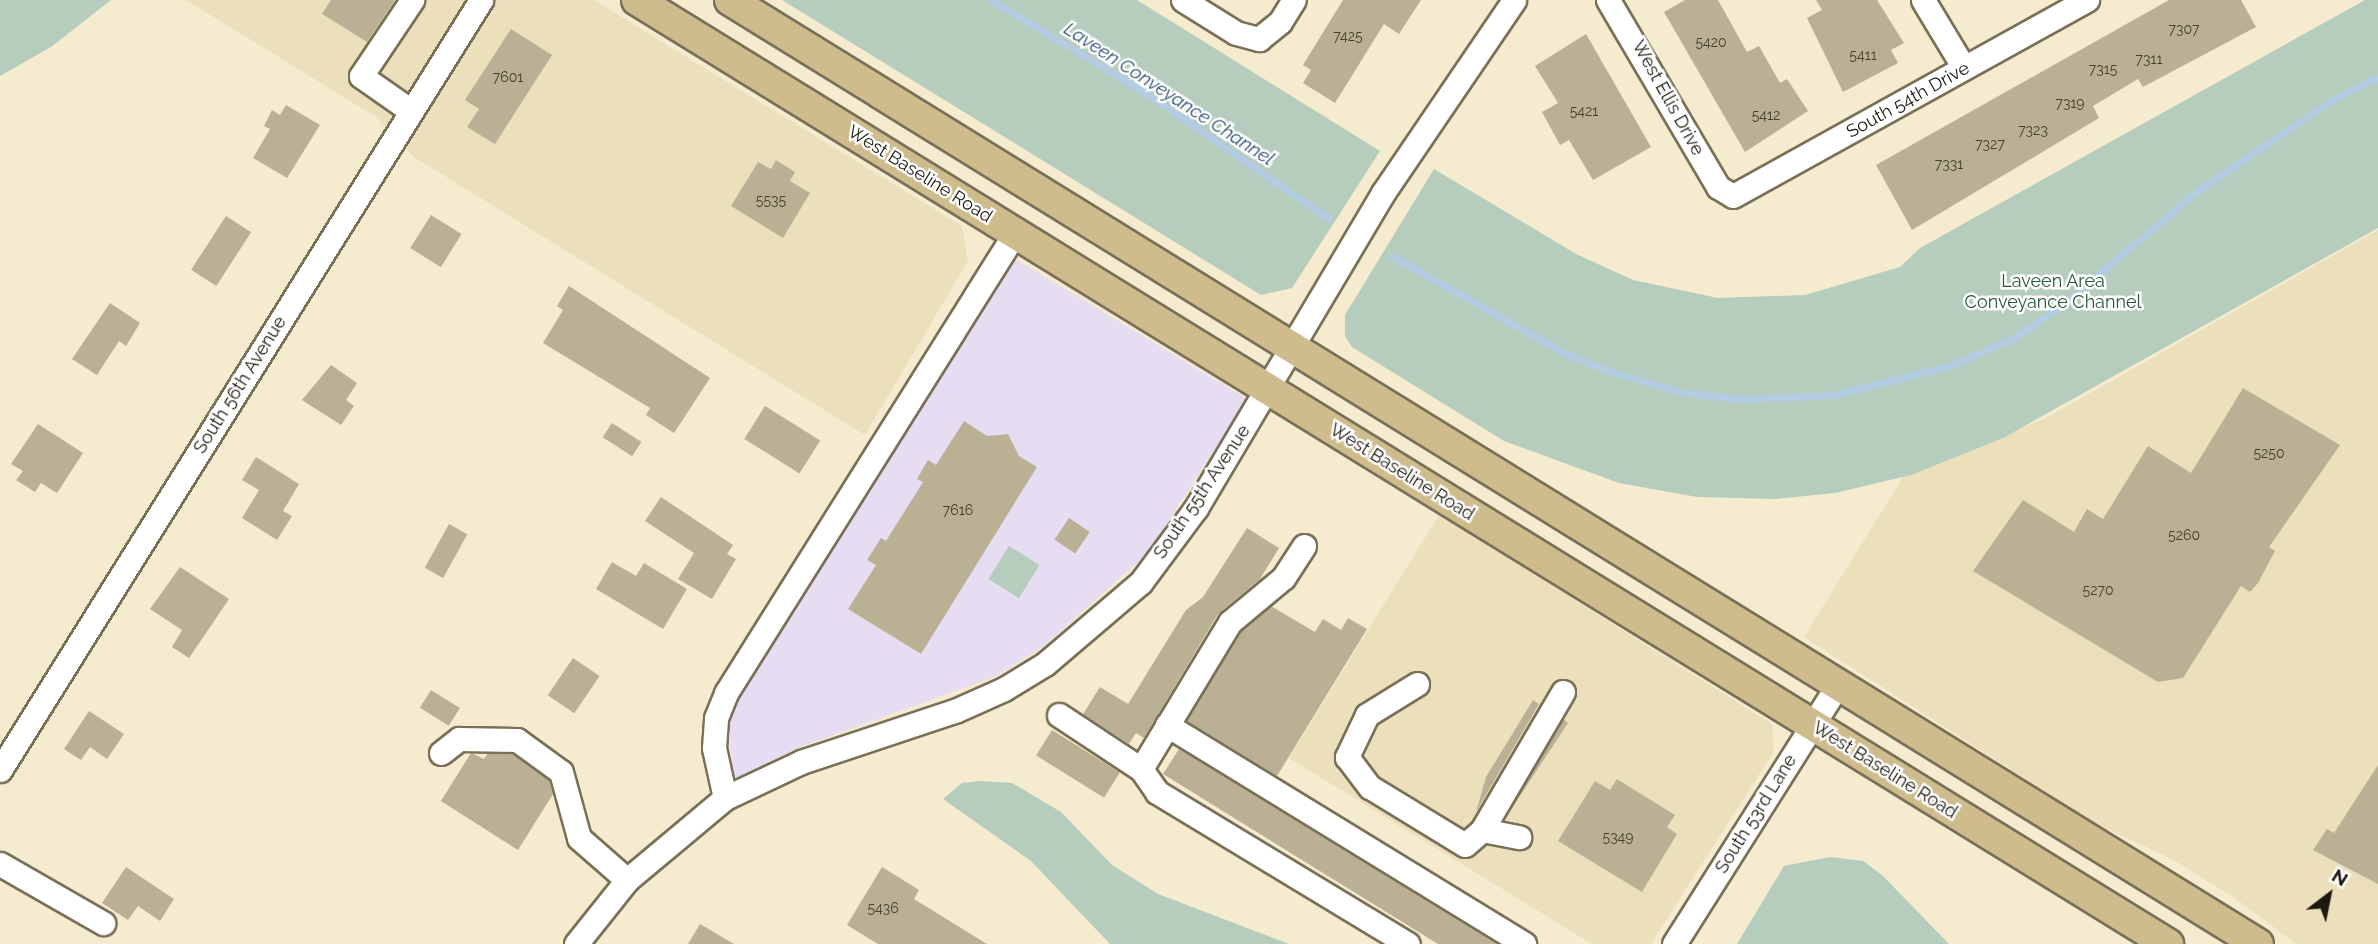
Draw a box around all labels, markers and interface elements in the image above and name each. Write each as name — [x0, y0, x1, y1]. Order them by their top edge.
water label: Laveen Conveyance Channel — [1060, 17, 1278, 171]
house number: 7307 — [2169, 21, 2199, 37]
house number: 7425 — [1333, 28, 1363, 44]
house number: 5420 — [1695, 34, 1727, 50]
street label: West Ellis Drive — [1627, 37, 1709, 159]
house number: 5411 — [1849, 47, 1877, 63]
house number: 7311 — [2136, 51, 2162, 67]
street label: South 54th Drive — [1843, 57, 1973, 143]
house number: 7315 — [2089, 61, 2117, 77]
house number: 7601 — [493, 69, 523, 85]
house number: 7319 — [2055, 95, 2085, 111]
house number: 5421 — [1570, 103, 1598, 119]
house number: 5412 — [1752, 107, 1780, 123]
street label: West Baseline Road — [844, 121, 996, 227]
house number: 7323 — [2018, 122, 2048, 138]
house number: 7327 — [1975, 136, 2005, 152]
house number: 7331 — [1935, 156, 1963, 172]
house number: 5535 — [756, 192, 786, 208]
park label: Laveen Area Conveyance Channel — [1965, 271, 2141, 314]
street label: South 56th Avenue — [189, 312, 291, 458]
street label: West Baseline Road — [1326, 419, 1478, 525]
street label: South 55th Avenue — [1149, 421, 1255, 563]
house number: 5250 — [2253, 445, 2285, 461]
house number: 7616 — [943, 502, 973, 518]
house number: 5260 — [2168, 527, 2200, 543]
house number: 5270 — [2083, 582, 2113, 598]
street label: West Baseline Road — [1809, 717, 1961, 823]
street label: South 53rd Lane — [1711, 751, 1801, 877]
house number: 5349 — [1603, 829, 1633, 845]
north arrow — [2294, 860, 2364, 930]
text: N — [2328, 864, 2352, 890]
house number: 5436 — [867, 900, 899, 916]

